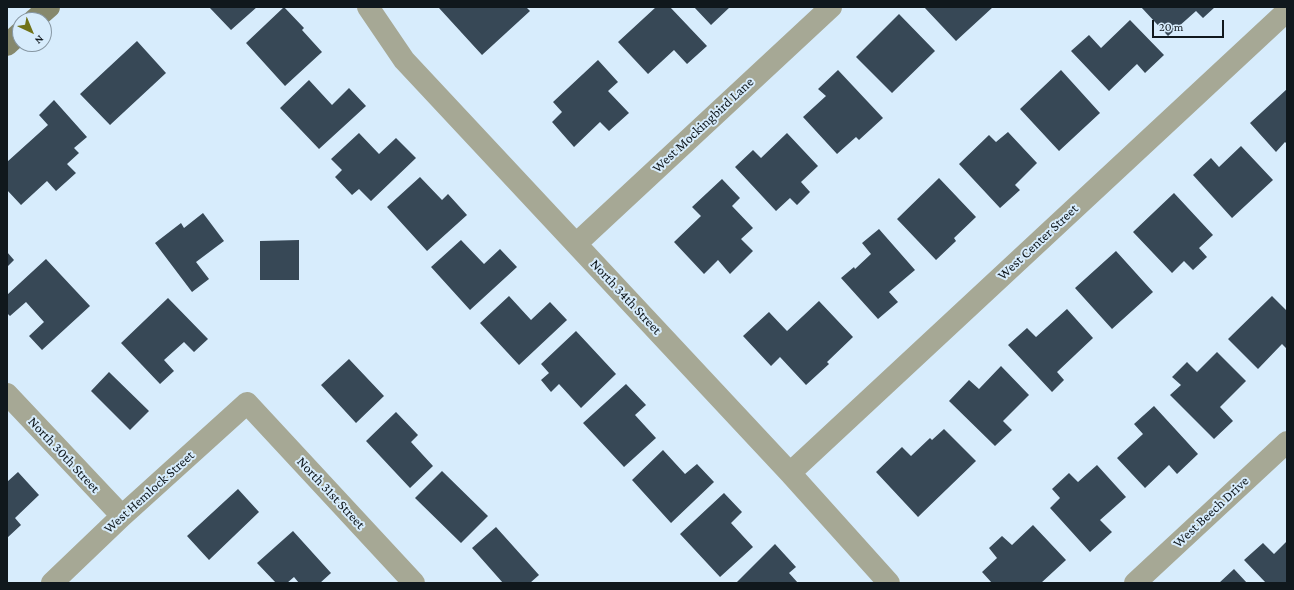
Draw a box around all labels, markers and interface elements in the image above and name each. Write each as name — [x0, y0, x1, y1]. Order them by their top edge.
north arrow — [12, 12, 52, 52]
scale bar — [1154, 12, 1226, 38]
text: 20 m — [1159, 20, 1183, 34]
text: N — [33, 33, 47, 47]
street label: West Mockingbird Lane — [649, 74, 757, 176]
street label: West Center Street — [994, 200, 1082, 284]
street label: North 34th Street — [587, 256, 665, 338]
street label: North 30th Street — [24, 413, 104, 497]
street label: West Hemlock Street — [100, 447, 198, 537]
street label: North 31st Street — [293, 453, 369, 533]
street label: West Beech Drive — [1170, 473, 1252, 551]

